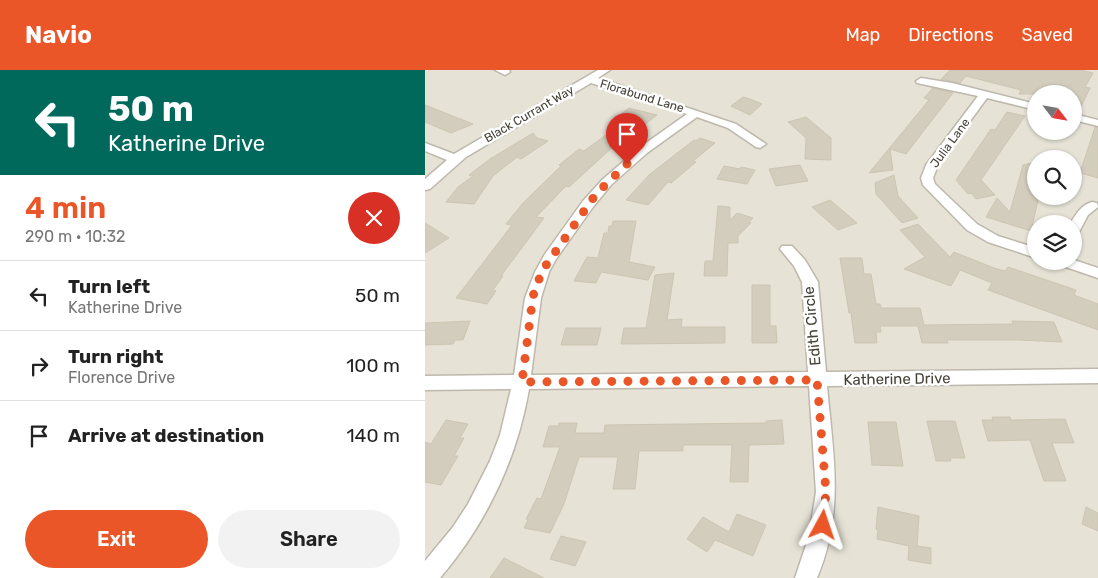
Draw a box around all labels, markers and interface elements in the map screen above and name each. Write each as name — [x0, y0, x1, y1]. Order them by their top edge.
text: Navio — [25, 21, 92, 49]
text: Map — [845, 24, 880, 46]
text: Directions — [908, 24, 994, 46]
text: Saved — [1022, 24, 1073, 46]
street label: Florabund Lane — [598, 77, 686, 115]
street label: Black Currant Way — [482, 82, 577, 145]
north arrow — [1027, 85, 1083, 140]
map controls — [1027, 85, 1082, 270]
text: 50 m — [108, 88, 194, 130]
icon: left — [25, 90, 90, 155]
pin — [606, 113, 648, 164]
street label: Julia Lane — [927, 115, 973, 170]
icon: arrive — [613, 120, 641, 148]
text: Katherine Drive — [108, 130, 265, 157]
button: search — [1027, 150, 1082, 205]
text: 4 min — [25, 190, 106, 226]
button: close — [348, 192, 400, 244]
button: layers — [1027, 215, 1082, 270]
text: 290 m · 10:32 — [25, 227, 125, 246]
text: Turn left — [68, 275, 150, 298]
icon: left — [25, 282, 53, 310]
text: 50 m — [355, 284, 400, 307]
street label: Edith Circle — [800, 286, 824, 366]
text: Katherine Drive — [68, 298, 182, 317]
text: Turn right — [68, 345, 163, 368]
icon: right — [25, 352, 53, 380]
text: 100 m — [346, 354, 400, 377]
text: Florence Drive — [68, 368, 175, 387]
street label: Katherine Drive — [843, 369, 951, 389]
icon: arrive — [25, 422, 53, 450]
text: Arrive at destination — [68, 424, 264, 447]
text: 140 m — [346, 424, 400, 447]
position arrow — [796, 498, 848, 550]
button: Exit — [25, 510, 208, 568]
button: Share — [218, 510, 400, 568]

